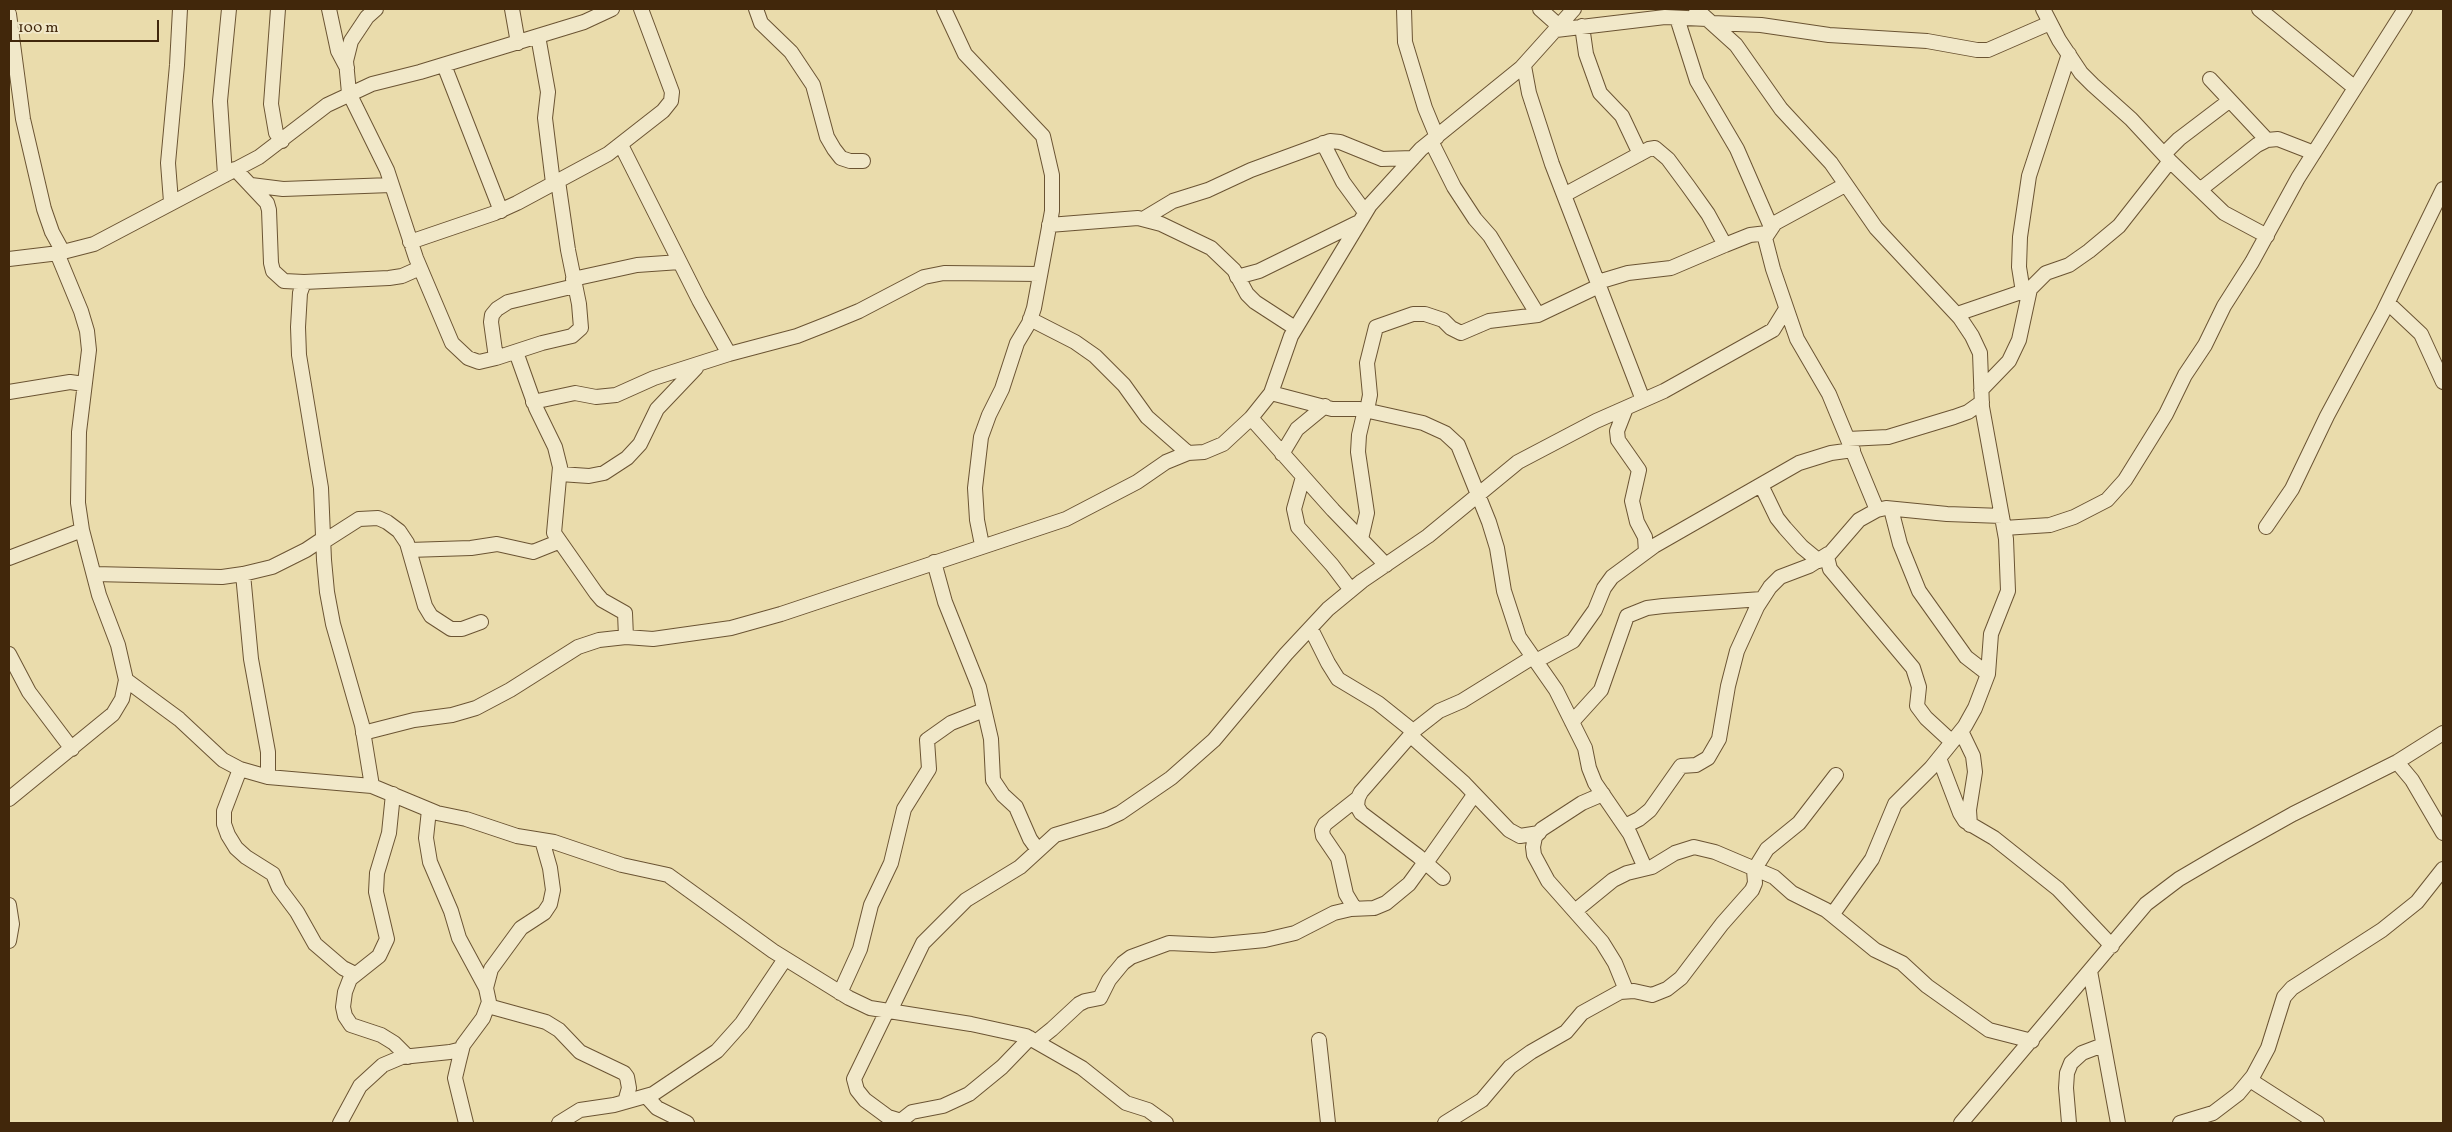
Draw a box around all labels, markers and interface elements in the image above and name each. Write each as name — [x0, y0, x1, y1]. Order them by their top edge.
scale bar — [12, 10, 161, 42]
text: 100 m — [18, 18, 58, 39]

